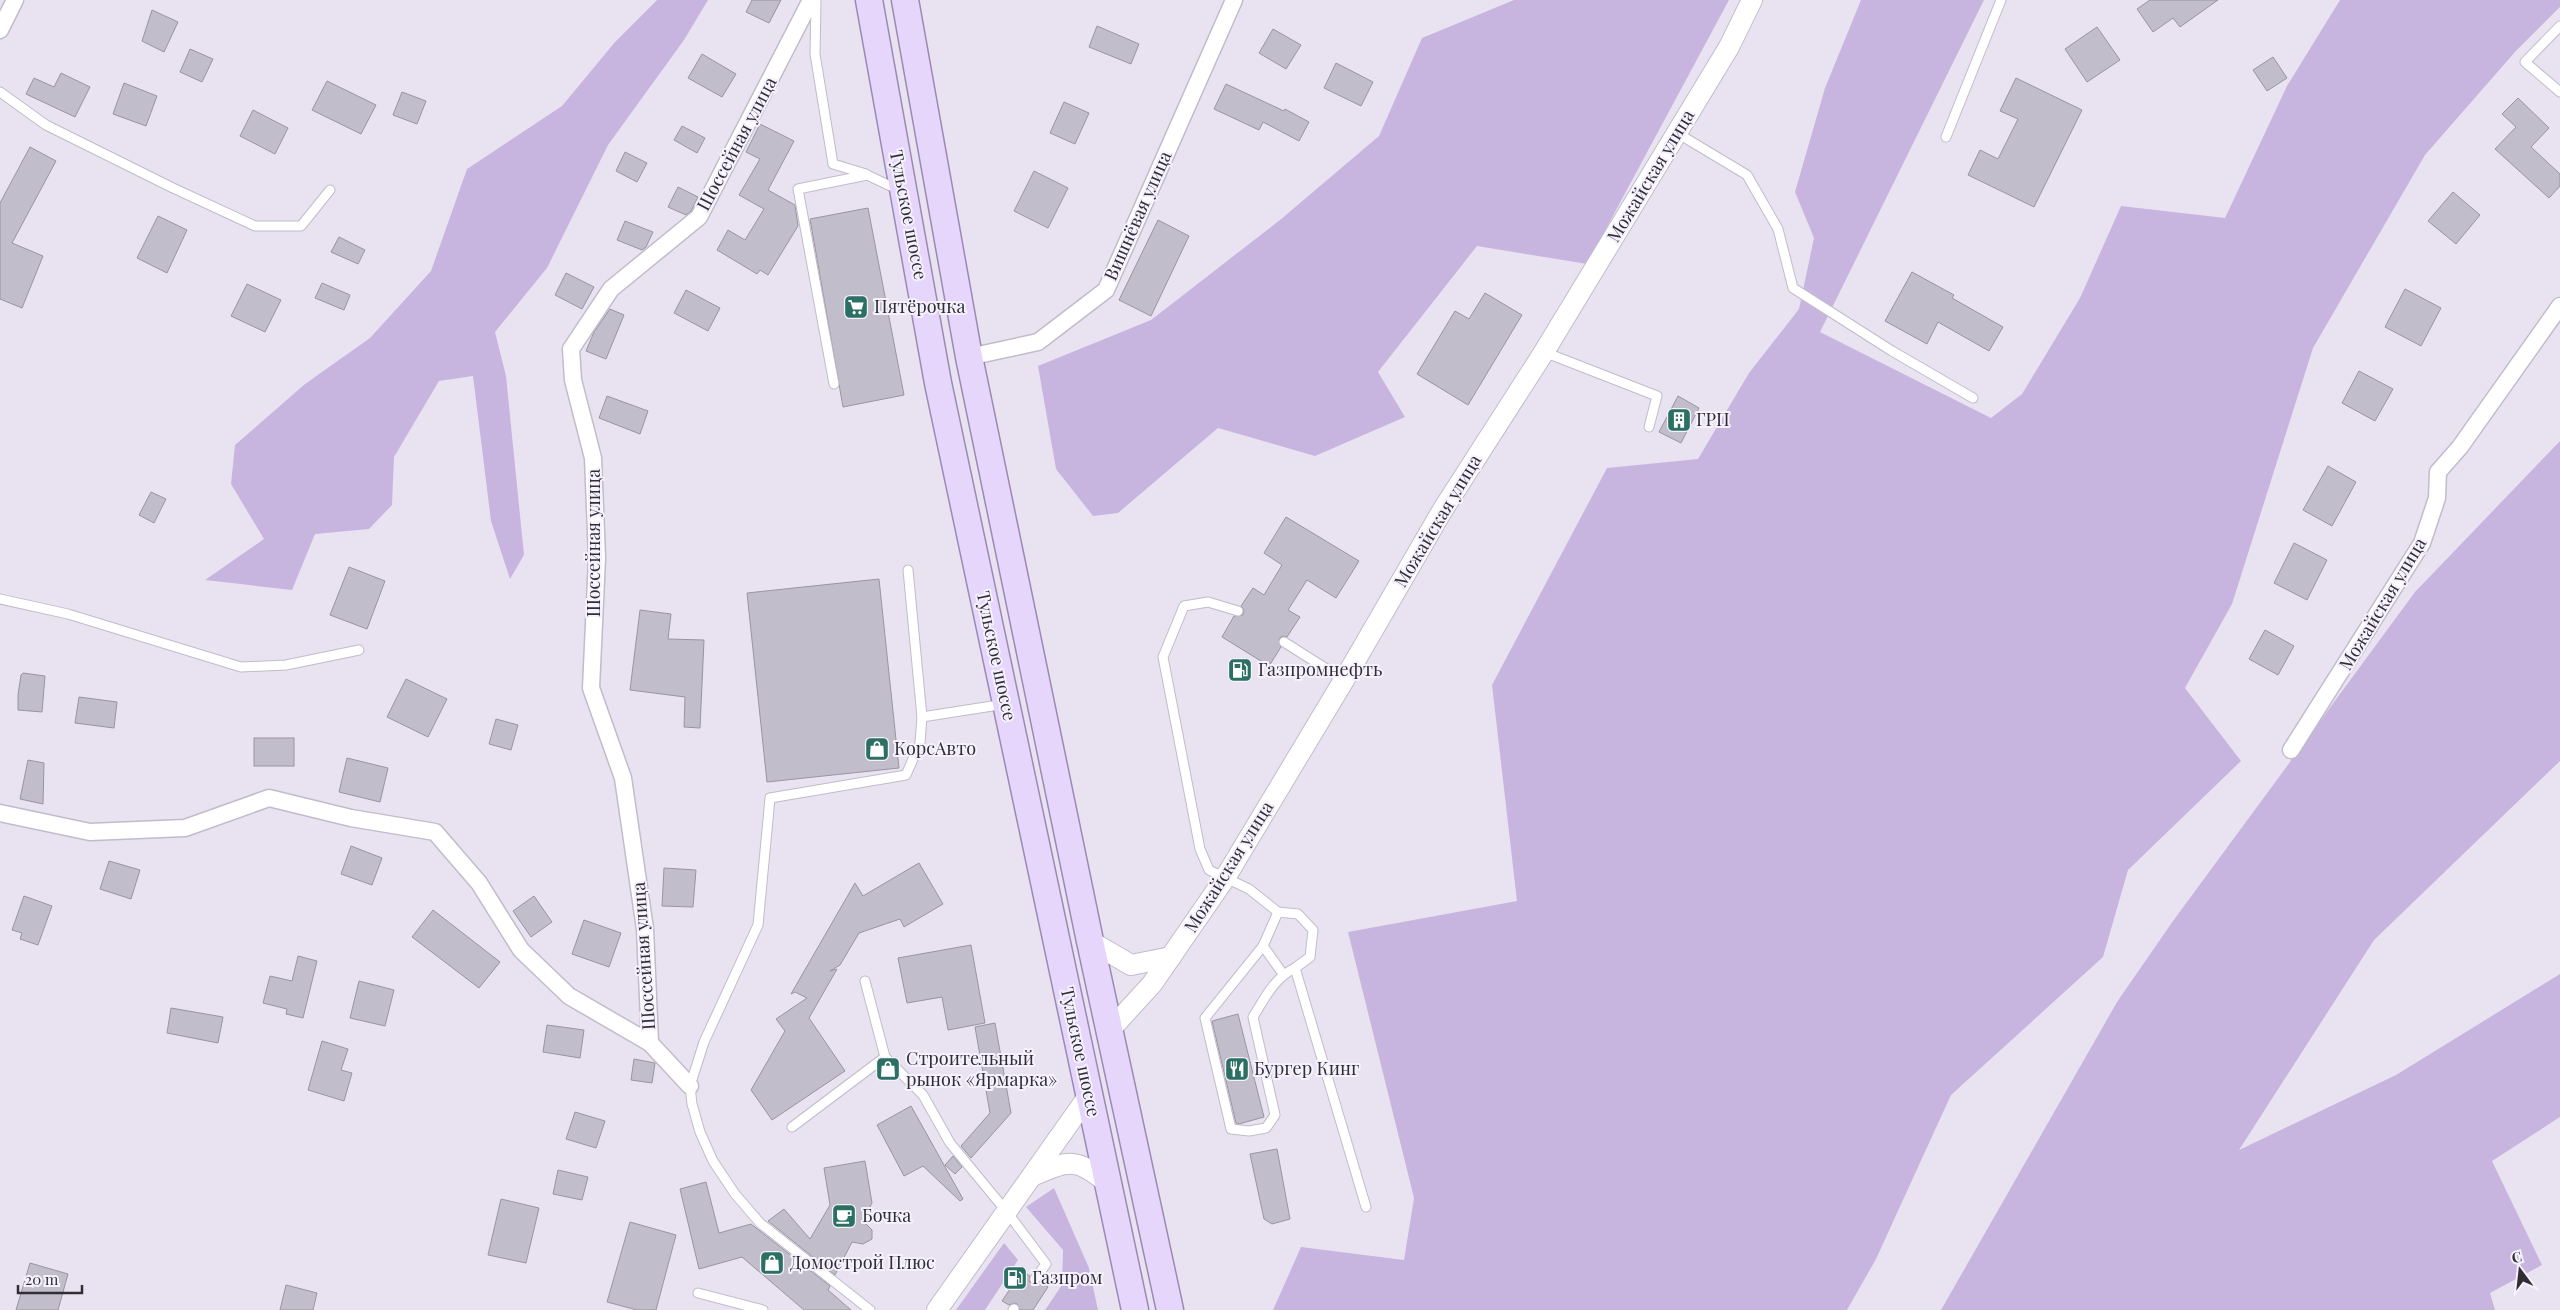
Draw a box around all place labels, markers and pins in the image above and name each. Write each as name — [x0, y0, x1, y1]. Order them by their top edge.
supermarket icon: Пятёрочка — [843, 294, 869, 320]
place label: Пятёрочка — [874, 294, 965, 318]
building icon: ГРП — [1666, 407, 1692, 433]
place label: ГРП — [1696, 407, 1730, 431]
fuel station icon: Газпромнефть — [1227, 657, 1253, 683]
place label: Газпромнефть — [1258, 657, 1382, 681]
shop icon: КорсАвто — [864, 736, 890, 762]
place label: КорсАвто — [894, 736, 976, 760]
place label: Строительный рынок «Ярмарка» — [906, 1046, 1057, 1091]
shop icon: Строительный рынок «Ярмарка» — [875, 1056, 901, 1082]
restaurant icon: Бургер Кинг — [1224, 1056, 1250, 1082]
place label: Бургер Кинг — [1254, 1056, 1359, 1080]
cafe icon: Бочка — [831, 1203, 857, 1229]
place label: Бочка — [862, 1203, 911, 1227]
shop icon: Домострой Плюс — [759, 1250, 785, 1276]
place label: Домострой Плюс — [790, 1250, 935, 1274]
fuel station icon: Газпром — [1002, 1265, 1028, 1291]
place label: Газпром — [1032, 1265, 1103, 1289]

